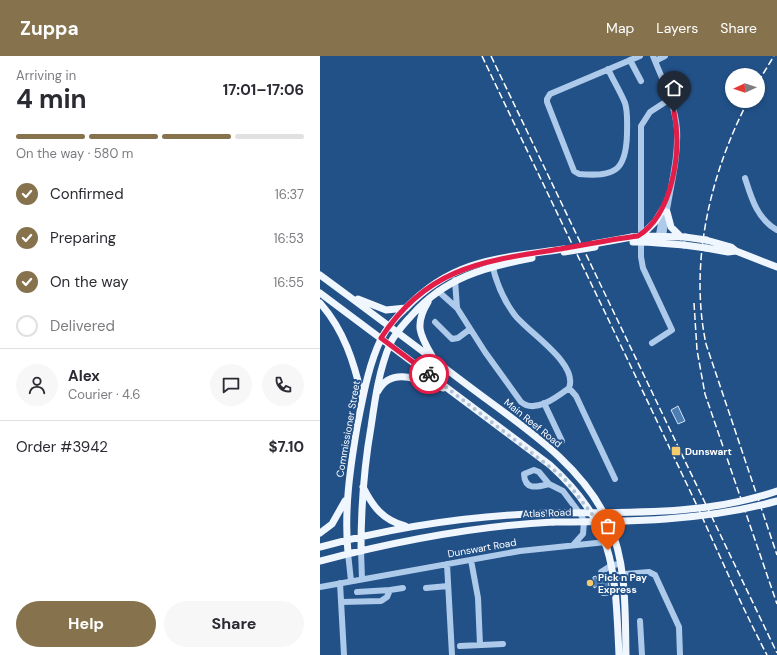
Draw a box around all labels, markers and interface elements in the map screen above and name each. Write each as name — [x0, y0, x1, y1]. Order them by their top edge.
text: Zuppa — [20, 16, 79, 41]
text: Map — [606, 19, 634, 37]
text: Layers — [656, 19, 698, 37]
text: Share — [720, 19, 757, 37]
text: Arriving in — [16, 67, 76, 84]
north arrow — [725, 68, 765, 108]
map controls — [725, 68, 765, 108]
pin — [657, 71, 691, 112]
icon: home — [663, 77, 685, 99]
text: 17:01–17:06 — [223, 80, 304, 100]
text: 4 min — [16, 82, 87, 116]
text: On the way · 580 m — [16, 145, 133, 162]
icon: check — [16, 183, 38, 205]
text: Confirmed — [50, 184, 124, 204]
text: 16:37 — [275, 186, 304, 203]
icon: check — [16, 227, 38, 249]
text: Preparing — [50, 228, 116, 248]
text: 16:53 — [274, 230, 304, 247]
icon: check — [16, 271, 38, 293]
text: On the way — [50, 272, 129, 292]
text: 16:55 — [273, 274, 304, 291]
text: Delivered — [50, 316, 115, 336]
courier — [409, 354, 449, 394]
icon: bike — [418, 363, 440, 385]
button: person — [16, 364, 58, 406]
button: chat — [210, 364, 252, 406]
button: phone — [262, 364, 304, 406]
text: Alex — [68, 366, 100, 386]
street label: Commissioner Street — [333, 380, 363, 478]
text: Courier · 4.6 — [68, 386, 140, 403]
street label: Main Reef Road — [501, 396, 565, 450]
text: Order #3942 — [16, 437, 108, 457]
text: $7.10 — [268, 437, 304, 457]
marker: Dunswart — [670, 445, 682, 457]
place label: Dunswart — [685, 445, 732, 458]
street label: Atlas Road — [522, 506, 572, 520]
pin — [591, 509, 625, 550]
icon: bag — [597, 515, 619, 537]
street label: Dunswart Road — [447, 536, 517, 560]
place label: Pick n Pay Express — [598, 571, 647, 596]
marker: Pick n Pay Express — [585, 578, 595, 588]
button: Help — [16, 601, 156, 647]
button: Share — [164, 601, 304, 647]

